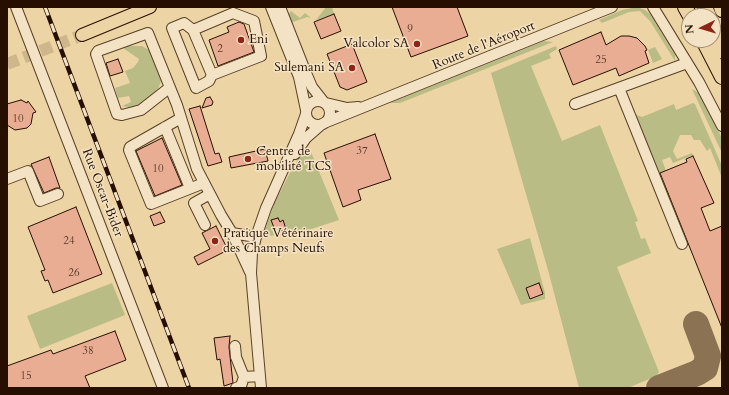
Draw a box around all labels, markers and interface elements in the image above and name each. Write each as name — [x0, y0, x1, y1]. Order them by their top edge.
north arrow — [681, 8, 721, 48]
street label: Route de l'Aéroport — [431, 18, 537, 74]
house number: 9 — [407, 22, 413, 36]
text: N — [682, 24, 697, 34]
place label: Eni — [249, 32, 268, 48]
marker: Eni — [236, 35, 246, 45]
place label: Valcolor SA — [343, 36, 409, 52]
marker: Valcolor SA — [412, 39, 422, 49]
house number: 2 — [217, 42, 223, 56]
house number: 25 — [595, 53, 607, 67]
place label: Sulemani SA — [274, 60, 344, 76]
marker: Sulemani SA — [347, 63, 357, 73]
house number: 10 — [12, 112, 24, 126]
place label: Centre de mobilité TCS — [256, 144, 331, 175]
house number: 37 — [356, 144, 368, 158]
street label: Rue Oscar-Bider — [78, 147, 126, 239]
marker: Centre de mobilité TCS — [243, 154, 253, 164]
house number: 10 — [152, 162, 164, 176]
place label: Pratique Vétérinaire des Champs Neufs — [223, 226, 333, 257]
house number: 24 — [63, 234, 75, 248]
marker: Pratique Vétérinaire des Champs Neufs — [210, 236, 220, 246]
house number: 26 — [68, 266, 80, 280]
house number: 38 — [82, 344, 94, 358]
house number: 15 — [20, 369, 32, 383]

